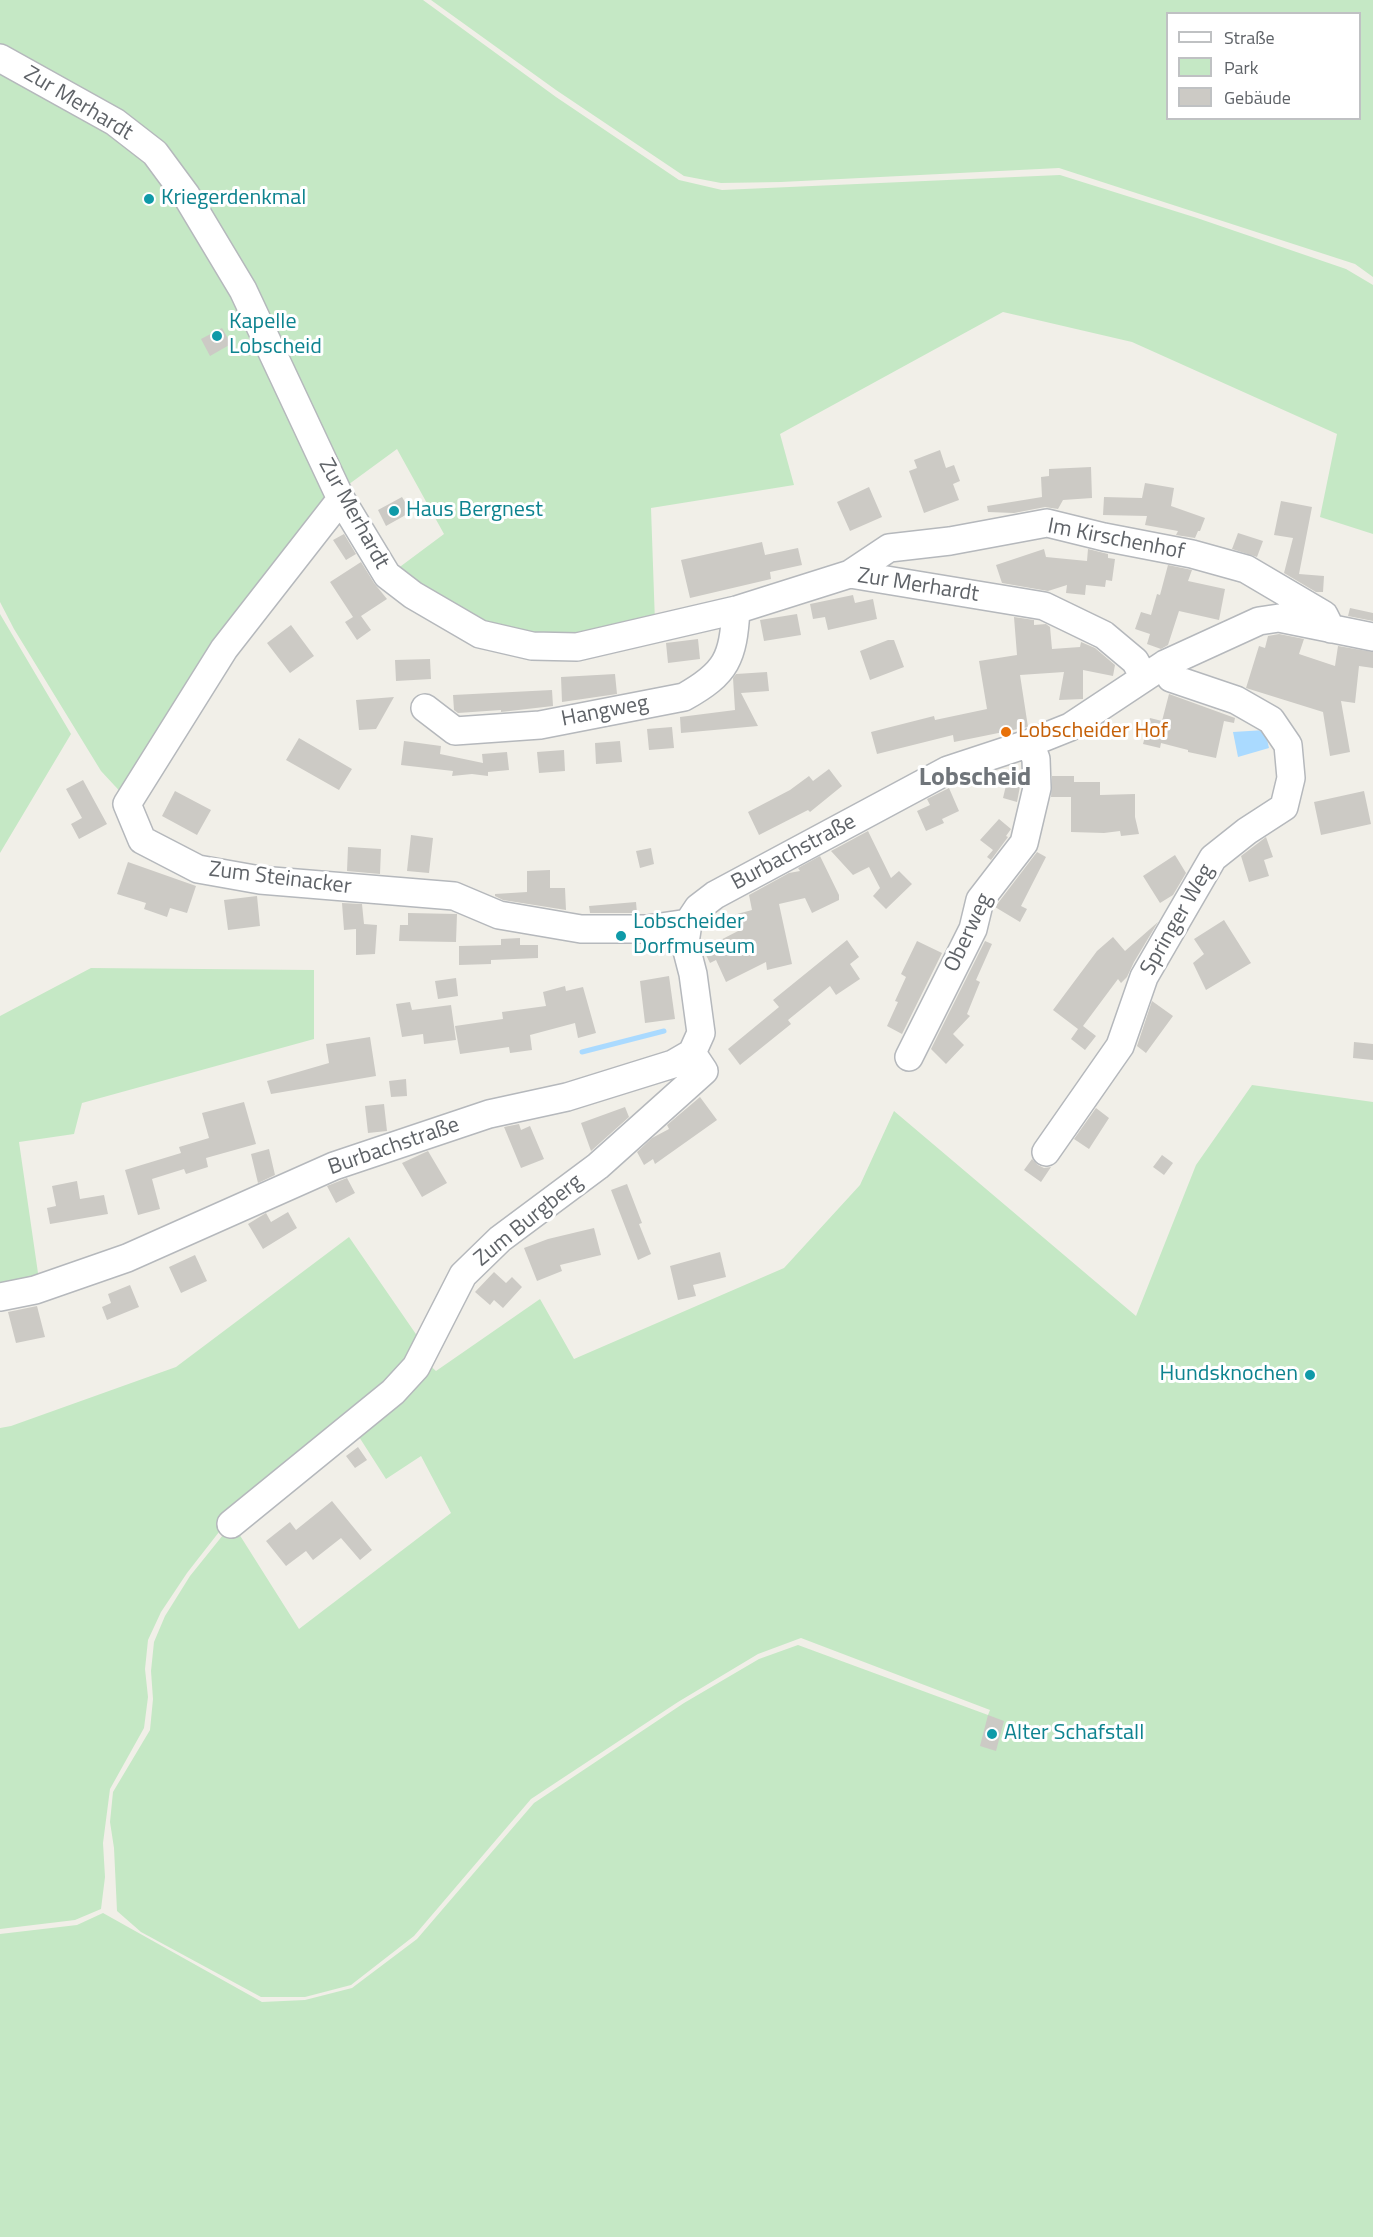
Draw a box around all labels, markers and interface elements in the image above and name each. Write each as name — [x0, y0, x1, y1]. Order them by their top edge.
legend — [1166, 12, 1361, 120]
text: Straße — [1224, 24, 1275, 51]
text: Park — [1224, 54, 1258, 81]
street label: Zur Merhardt — [19, 61, 137, 147]
text: Gebäude — [1224, 84, 1291, 111]
place label: Kriegerdenkmal — [161, 186, 306, 212]
marker: Kriegerdenkmal — [142, 192, 156, 206]
place label: Kapelle Lobscheid — [229, 310, 322, 362]
marker: Kapelle Lobscheid — [210, 329, 224, 343]
street label: Zur Merhardt — [312, 454, 394, 574]
place label: Haus Bergnest — [406, 498, 543, 524]
marker: Haus Bergnest — [387, 504, 401, 518]
street label: Im Kirschenhof — [1045, 514, 1187, 566]
street label: Zur Merhardt — [856, 563, 980, 609]
street label: Hangweg — [559, 691, 651, 733]
place label: Lobscheider Hof — [1018, 719, 1168, 745]
marker: Lobscheider Hof — [999, 725, 1013, 739]
district label: Lobscheid — [919, 763, 1031, 795]
street label: Burbachstraße — [727, 809, 861, 897]
street label: Zum Steinacker — [207, 857, 353, 901]
street label: Springer Weg — [1136, 860, 1220, 980]
street label: Oberweg — [939, 889, 999, 977]
place label: Lobscheider Dorfmuseum — [633, 910, 755, 962]
marker: Lobscheider Dorfmuseum — [614, 929, 628, 943]
street label: Burbachstraße — [325, 1112, 463, 1182]
street label: Zum Burgberg — [469, 1169, 589, 1273]
place label: Hundsknochen — [1159, 1362, 1298, 1388]
marker: Hundsknochen — [1303, 1368, 1317, 1382]
place label: Alter Schafstall — [1004, 1721, 1144, 1747]
marker: Alter Schafstall — [985, 1727, 999, 1741]

